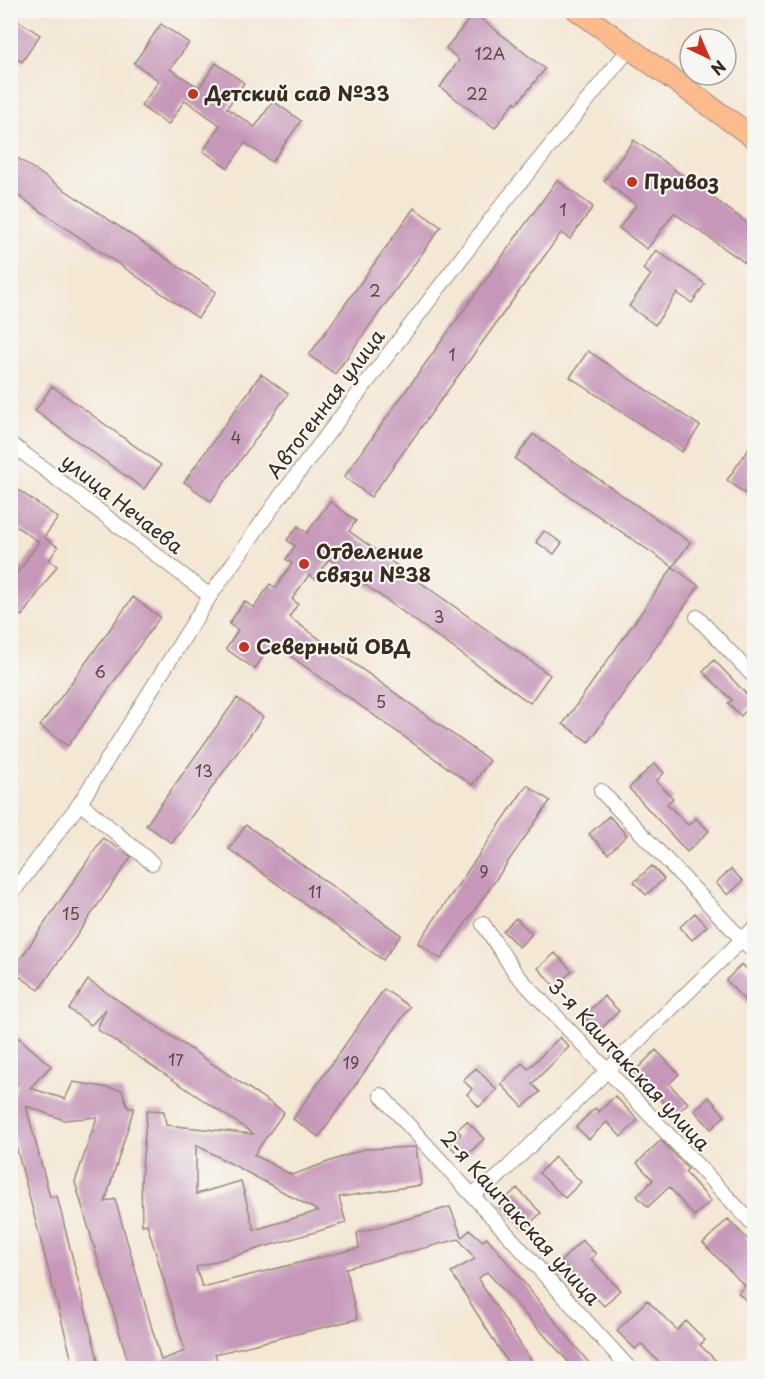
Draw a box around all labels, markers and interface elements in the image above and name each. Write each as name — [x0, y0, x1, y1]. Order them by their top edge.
north arrow — [678, 27, 738, 87]
house number: 12А — [475, 41, 505, 65]
text: N — [706, 55, 732, 82]
place label: Детский сад №33 — [204, 78, 390, 108]
house number: 22 — [466, 81, 488, 105]
marker: Детский сад №33 — [186, 87, 200, 101]
place label: Привоз — [644, 166, 719, 196]
marker: Привоз — [625, 175, 639, 189]
house number: 1 — [559, 197, 567, 221]
house number: 2 — [369, 278, 381, 302]
street label: Автогенная улица — [259, 322, 392, 484]
house number: 1 — [448, 342, 456, 366]
house number: 4 — [231, 425, 241, 449]
street label: улица Нечаева — [55, 446, 191, 561]
place label: Отделение связи №38 — [316, 536, 431, 589]
marker: Отделение связи №38 — [297, 557, 311, 571]
house number: 3 — [434, 604, 444, 628]
place label: Северный ОВД — [256, 631, 411, 661]
marker: Северный ОВД — [237, 640, 251, 654]
house number: 6 — [94, 659, 106, 683]
house number: 5 — [376, 689, 386, 713]
house number: 13 — [195, 758, 213, 782]
house number: 9 — [479, 859, 489, 883]
house number: 11 — [308, 879, 322, 903]
house number: 15 — [62, 901, 80, 925]
street label: 3-я Каштакская улица — [542, 971, 718, 1158]
house number: 17 — [168, 1047, 184, 1071]
house number: 19 — [343, 1050, 359, 1074]
street label: 2-я Каштакская улица — [434, 1123, 608, 1312]

